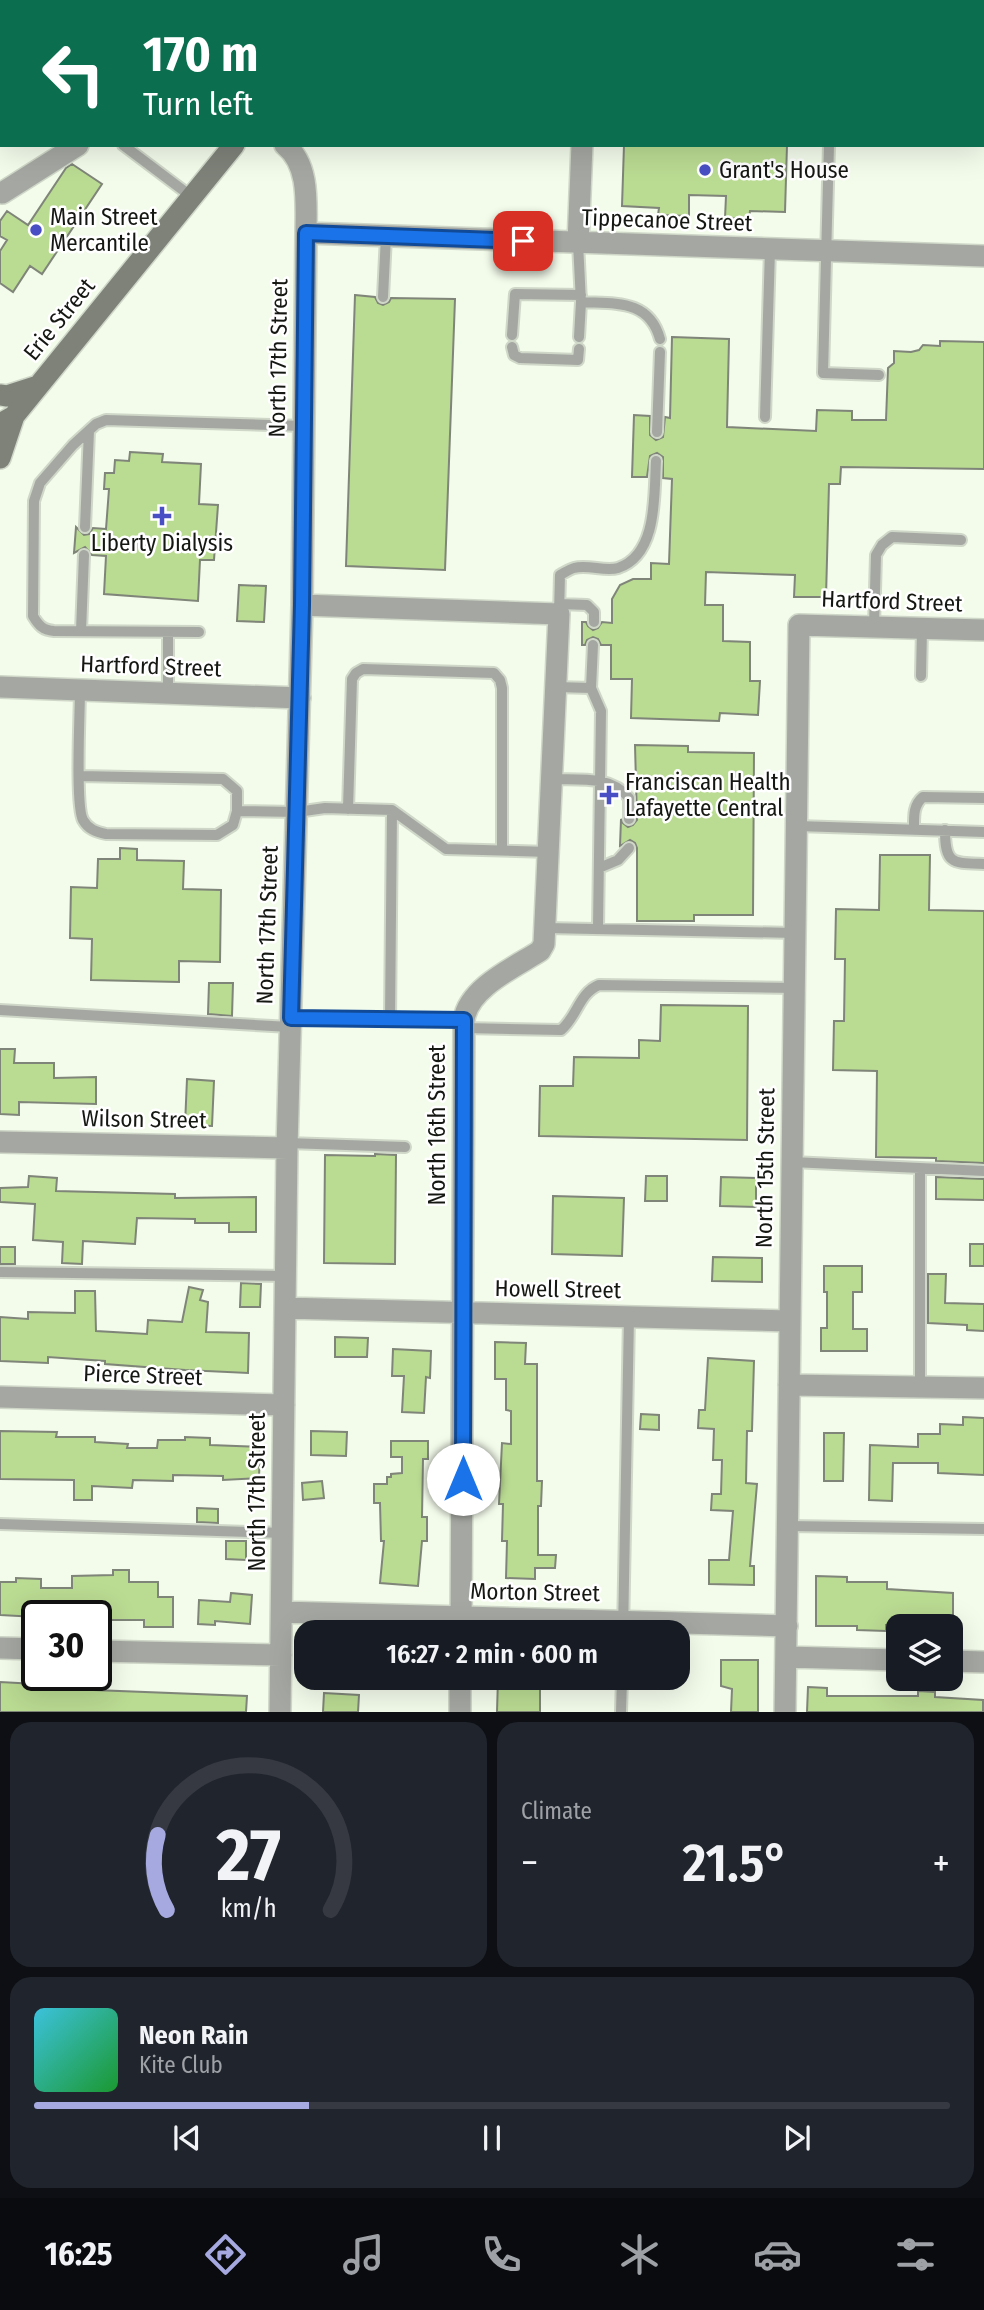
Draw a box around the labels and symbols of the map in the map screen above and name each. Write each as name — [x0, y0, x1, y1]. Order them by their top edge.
place label: Grant's House — [719, 156, 849, 184]
marker: Grant's House — [697, 162, 713, 178]
place label: Main Street Mercantile — [50, 203, 158, 257]
street label: Tippecanoe Street — [581, 203, 753, 237]
pin — [493, 211, 553, 271]
marker: Main Street Mercantile — [28, 222, 44, 238]
street label: Erie Street — [17, 272, 101, 366]
street label: North 17th Street — [263, 278, 293, 438]
marker: Liberty Dialysis — [152, 506, 172, 526]
place label: Liberty Dialysis — [91, 529, 233, 557]
street label: Hartford Street — [821, 585, 964, 617]
street label: Hartford Street — [80, 650, 223, 682]
place label: Franciscan Health Lafayette Central — [625, 768, 791, 822]
marker: Franciscan Health Lafayette Central — [599, 785, 619, 805]
street label: North 17th Street — [250, 845, 284, 1005]
street label: North 16th Street — [423, 1044, 451, 1206]
street label: North 15th Street — [750, 1087, 780, 1248]
street label: Wilson Street — [81, 1104, 207, 1134]
street label: Howell Street — [494, 1274, 622, 1304]
street label: Pierce Street — [83, 1359, 204, 1391]
street label: North 17th Street — [243, 1412, 271, 1572]
position arrow — [426, 1442, 500, 1516]
street label: Morton Street — [470, 1577, 601, 1607]
speed limit sign: 30 — [21, 1600, 112, 1691]

